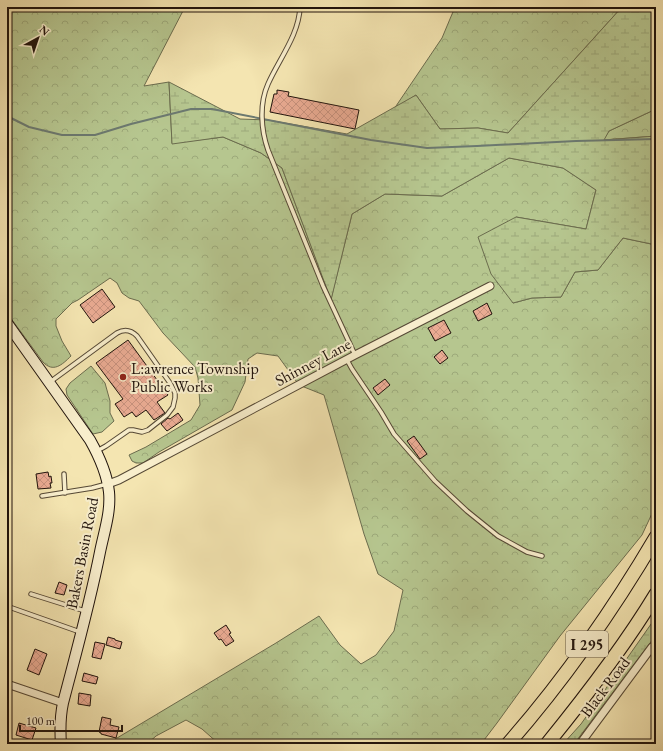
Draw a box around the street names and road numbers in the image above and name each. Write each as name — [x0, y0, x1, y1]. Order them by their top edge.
street label: Shinney Lane — [271, 333, 355, 391]
street label: Bakers Basin Road — [61, 495, 103, 611]
road number: I 295 — [566, 631, 608, 657]
street label: Black Road — [575, 652, 635, 721]

